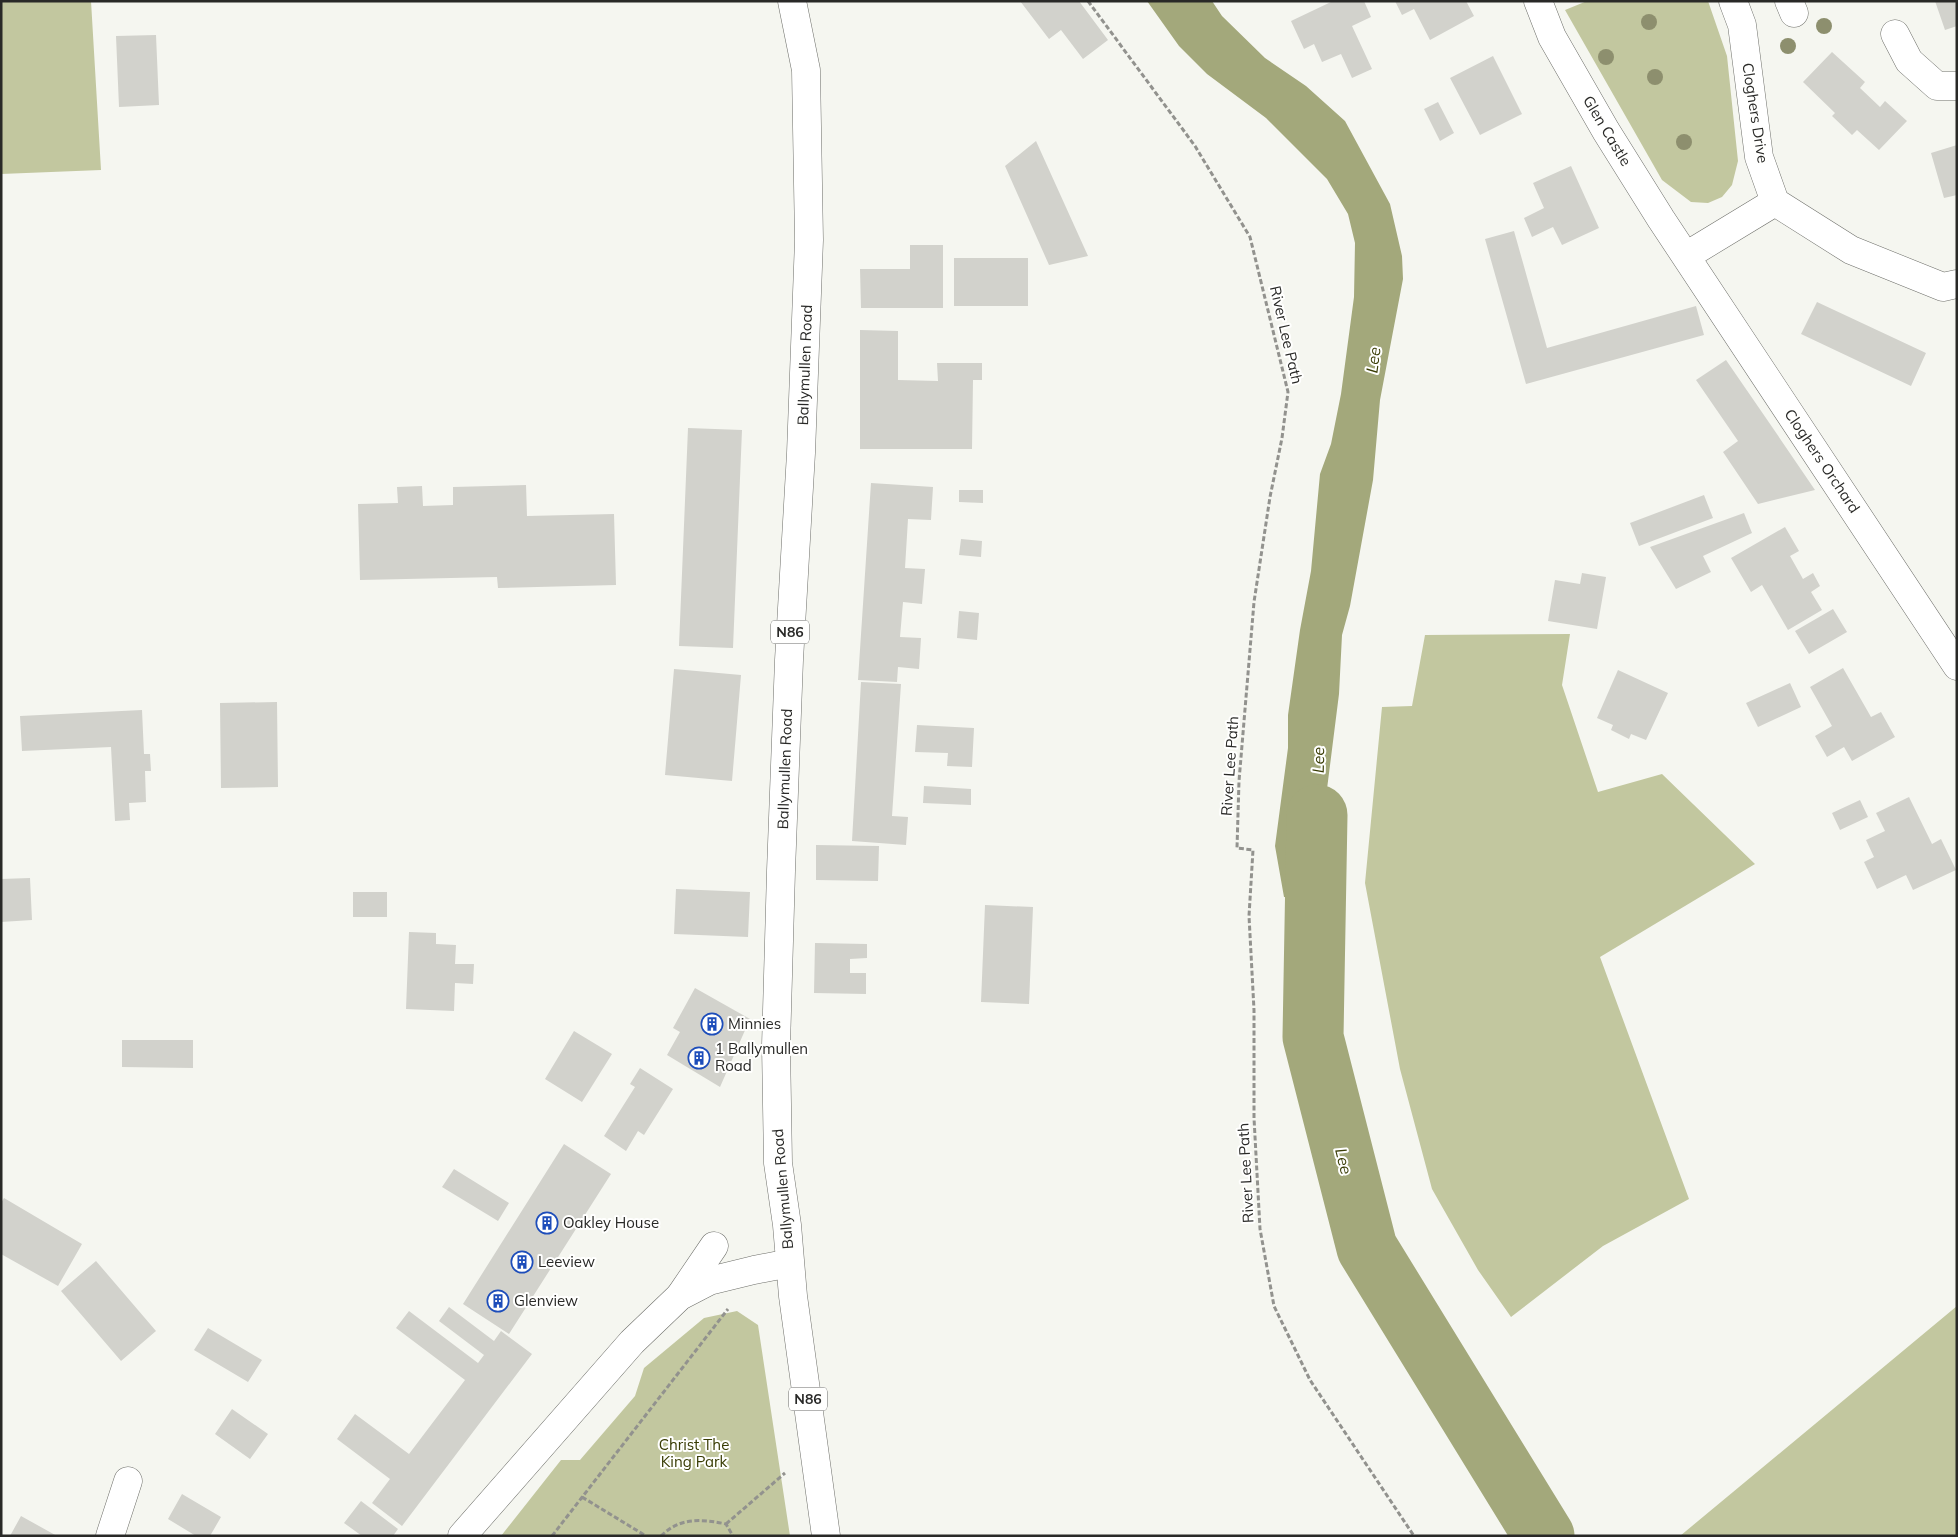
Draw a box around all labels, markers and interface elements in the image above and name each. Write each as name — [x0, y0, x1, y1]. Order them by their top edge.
street label: Cloghers Drive — [1738, 61, 1773, 164]
street label: Glen Castle — [1579, 92, 1636, 169]
street label: River Lee Path — [1266, 284, 1307, 386]
street label: Ballymullen Road — [793, 304, 816, 426]
water label: Lee — [1361, 345, 1385, 374]
street label: Cloghers Orchard — [1781, 405, 1864, 516]
road number: N86 — [771, 620, 809, 644]
street label: Ballymullen Road — [773, 708, 796, 830]
street label: River Lee Path — [1217, 715, 1242, 817]
water label: Lee — [1308, 747, 1328, 773]
building icon: Minnies — [700, 1012, 724, 1036]
place label: Minnies — [728, 1014, 781, 1033]
place label: 1 Ballymullen Road — [715, 1039, 808, 1075]
building icon: 1 Ballymullen Road — [687, 1046, 711, 1070]
street label: River Lee Path — [1233, 1123, 1258, 1224]
street label: Ballymullen Road — [768, 1128, 797, 1250]
water label: Lee — [1331, 1146, 1357, 1176]
building icon: Oakley House — [535, 1211, 559, 1235]
place label: Oakley House — [563, 1213, 659, 1232]
building icon: Leeview — [510, 1250, 534, 1274]
place label: Leeview — [538, 1252, 595, 1271]
building icon: Glenview — [486, 1289, 510, 1313]
place label: Glenview — [514, 1291, 578, 1310]
road number: N86 — [789, 1388, 827, 1410]
park label: Christ The King Park — [659, 1435, 729, 1471]

